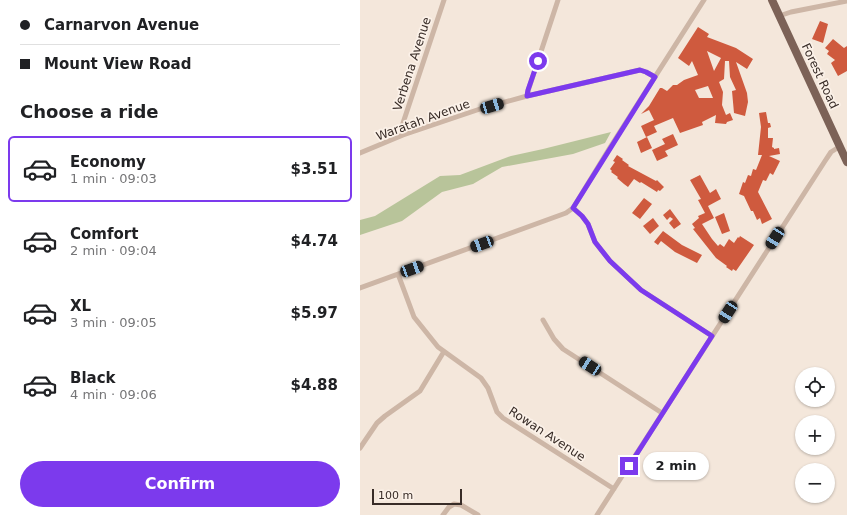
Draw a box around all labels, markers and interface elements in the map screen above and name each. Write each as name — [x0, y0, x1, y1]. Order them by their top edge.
street label: Verbena Avenue — [390, 15, 434, 113]
text: Carnarvon Avenue — [44, 16, 199, 34]
street label: Forest Road — [799, 41, 841, 111]
route start — [529, 52, 547, 70]
text: Mount View Road — [44, 55, 191, 73]
street label: Waratah Avenue — [374, 97, 472, 143]
car — [479, 97, 505, 115]
text: Choose a ride — [20, 101, 159, 122]
icon: car — [22, 151, 58, 187]
text: Economy — [70, 153, 146, 171]
text: $3.51 — [291, 160, 338, 178]
text: 1 min · 09:03 — [70, 171, 157, 186]
icon: car — [22, 223, 58, 259]
text: Comfort — [70, 225, 138, 243]
car — [763, 225, 787, 251]
text: $4.74 — [291, 232, 338, 250]
car — [469, 234, 495, 254]
text: 2 min · 09:04 — [70, 243, 157, 258]
car — [399, 259, 425, 279]
icon: car — [22, 295, 58, 331]
text: XL — [70, 297, 91, 315]
car — [716, 299, 740, 325]
text: $5.97 — [291, 304, 338, 322]
text: 3 min · 09:05 — [70, 315, 157, 330]
car — [577, 354, 603, 378]
icon: car — [22, 367, 58, 403]
map controls — [795, 367, 835, 503]
button: locate — [795, 367, 835, 407]
text: Black — [70, 369, 116, 387]
text: $4.88 — [291, 376, 338, 394]
text: 4 min · 09:06 — [70, 387, 157, 402]
street label: Rowan Avenue — [506, 404, 588, 464]
button: + — [795, 415, 835, 455]
callout: 2 min — [643, 452, 709, 480]
route end — [620, 457, 638, 475]
text: 2 min — [656, 458, 696, 473]
button: Confirm — [20, 461, 340, 507]
button: − — [795, 463, 835, 503]
scale bar — [372, 487, 462, 506]
text: 100 m — [378, 489, 413, 502]

